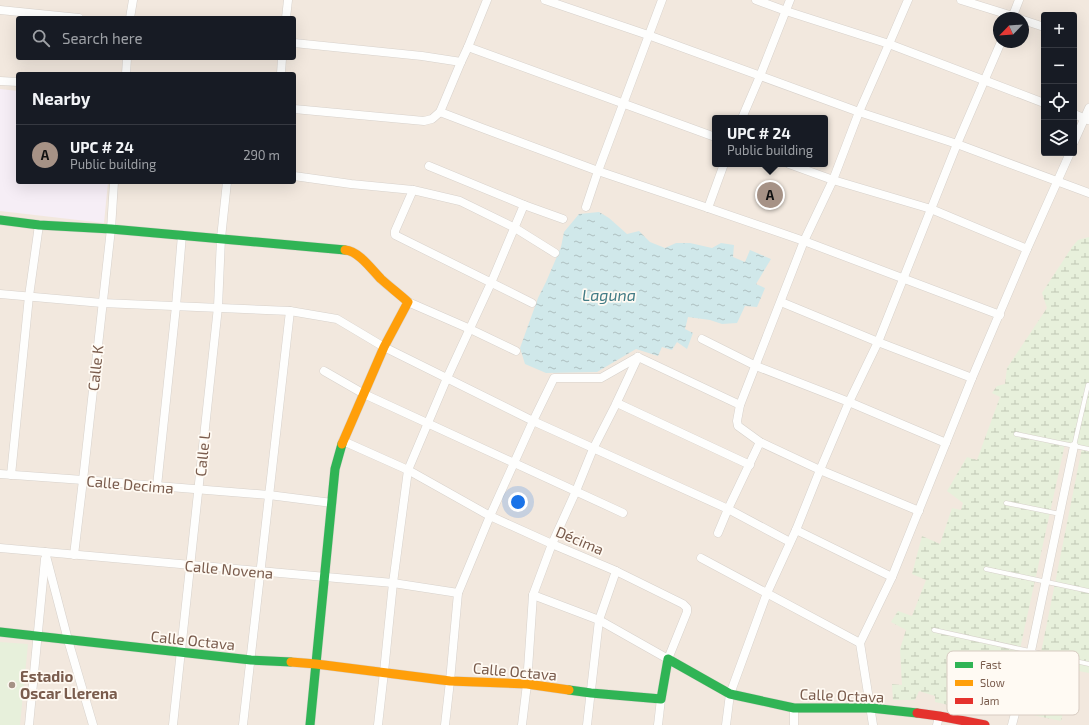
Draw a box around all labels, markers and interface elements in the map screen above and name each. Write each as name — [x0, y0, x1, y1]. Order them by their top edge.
north arrow — [993, 12, 1029, 48]
map controls — [1041, 12, 1077, 156]
button: + — [1041, 12, 1077, 48]
search box — [16, 16, 296, 60]
icon: search — [30, 27, 52, 49]
text: Search here — [62, 29, 143, 47]
button: − — [1041, 48, 1077, 84]
button: locate — [1041, 84, 1077, 120]
text: Nearby — [32, 88, 90, 108]
popup — [712, 115, 828, 167]
button: layers — [1041, 120, 1077, 156]
text: UPC # 24 — [727, 124, 791, 142]
text: UPC # 24 — [70, 138, 134, 156]
text: Public building — [727, 142, 813, 158]
text: A — [41, 147, 49, 163]
text: 290 m — [243, 147, 280, 163]
text: Public building — [70, 156, 156, 172]
pin: A — [757, 180, 783, 210]
water label: Laguna — [582, 285, 636, 304]
street label: Calle K — [84, 344, 106, 392]
street label: Calle L — [191, 430, 213, 477]
street label: Calle Decima — [86, 471, 174, 497]
your location — [508, 492, 528, 512]
street label: Décima — [553, 522, 607, 558]
street label: Calle Novena — [184, 556, 274, 582]
street label: Calle Octava — [150, 627, 236, 653]
legend — [947, 651, 1079, 715]
street label: Calle Octava — [472, 658, 558, 684]
text: Fast — [980, 658, 1002, 671]
place label: Estadio Oscar Llerena — [20, 667, 118, 702]
text: Slow — [980, 676, 1005, 689]
marker: Estadio Oscar Llerena — [7, 680, 17, 690]
street label: Calle Octava — [799, 685, 885, 705]
text: Jam — [980, 694, 999, 707]

